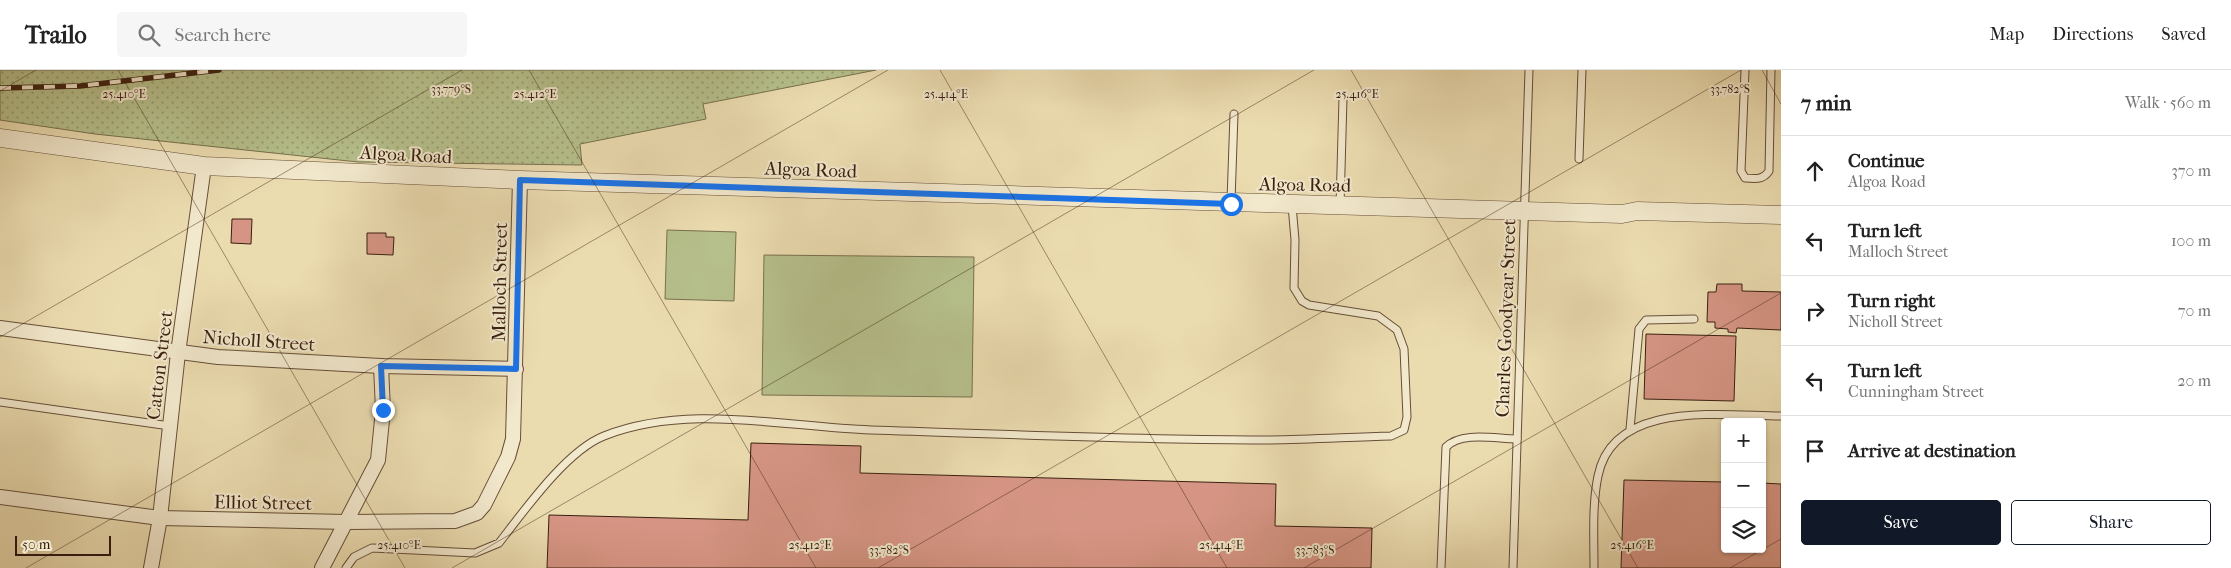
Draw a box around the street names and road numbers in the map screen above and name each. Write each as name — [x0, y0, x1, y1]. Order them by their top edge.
street label: Algoa Road — [358, 142, 453, 168]
street label: Algoa Road — [763, 157, 858, 183]
street label: Algoa Road — [1258, 173, 1352, 197]
street label: Charles Goodyear Street — [1492, 218, 1520, 418]
street label: Malloch Street — [488, 222, 512, 342]
street label: Catton Street — [142, 309, 178, 421]
street label: Nicholl Street — [202, 326, 316, 356]
street label: Elliot Street — [214, 491, 312, 515]

